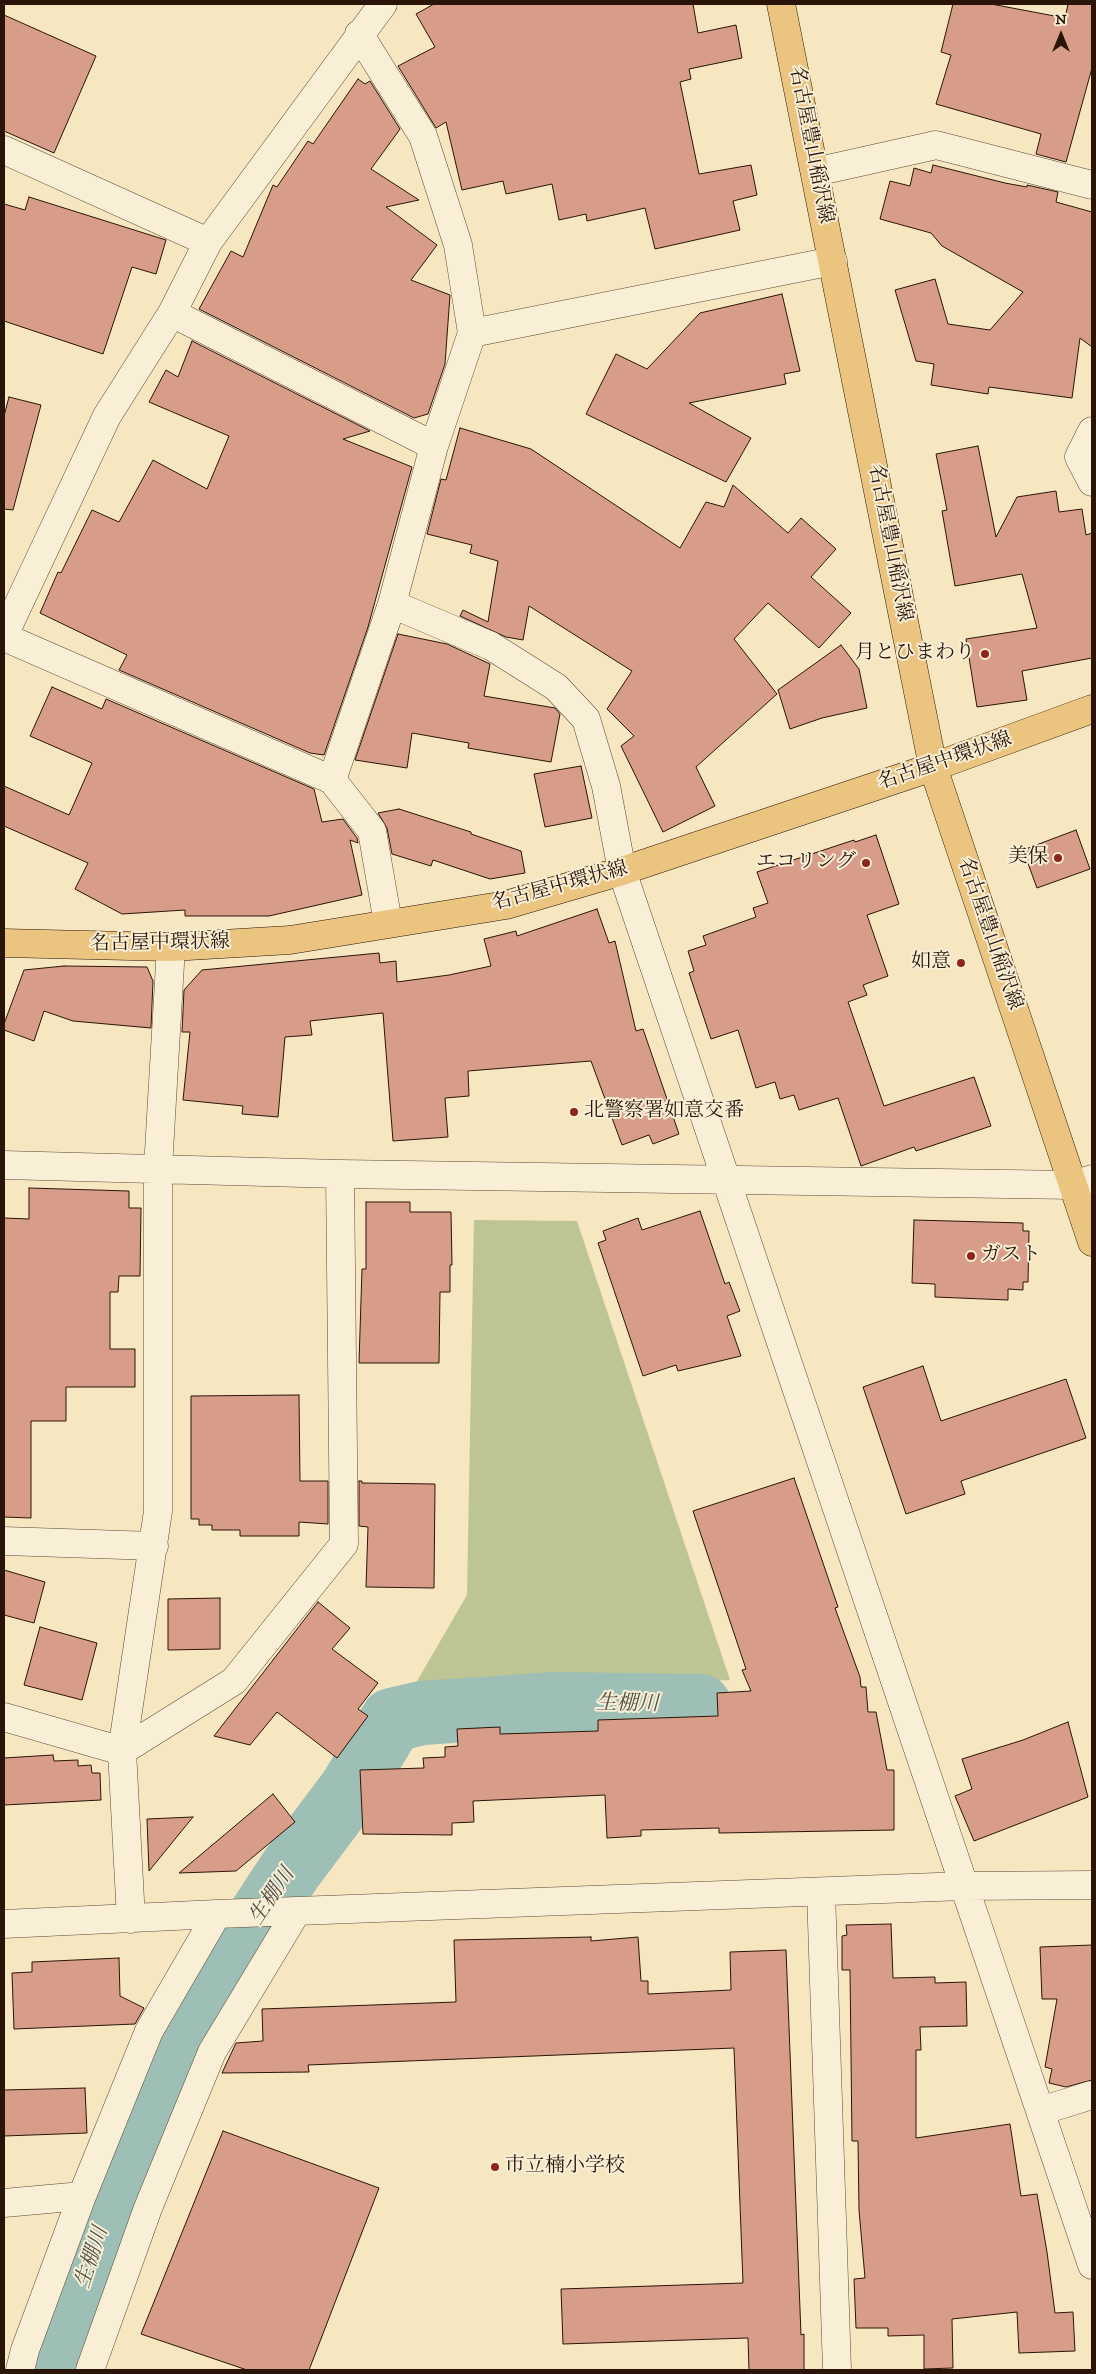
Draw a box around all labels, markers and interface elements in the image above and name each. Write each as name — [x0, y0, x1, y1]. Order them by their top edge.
north arrow — [1036, 10, 1086, 60]
text: N — [1055, 11, 1067, 29]
street label: 名古屋豊山稲沢線 — [783, 64, 837, 226]
street label: 名古屋豊山稲沢線 — [862, 462, 916, 624]
place label: 月とひまわり — [855, 642, 975, 666]
marker: 月とひまわり — [979, 648, 991, 660]
street label: 名古屋中環状線 — [875, 728, 1015, 796]
place label: 美保 — [1008, 846, 1048, 870]
place label: エコリング — [756, 851, 856, 875]
marker: 美保 — [1052, 852, 1064, 864]
street label: 名古屋豊山稲沢線 — [952, 854, 1026, 1014]
street label: 名古屋中環状線 — [489, 857, 631, 917]
marker: エコリング — [860, 857, 872, 869]
street label: 名古屋中環状線 — [90, 931, 230, 957]
place label: 如意 — [911, 951, 951, 975]
marker: 如意 — [955, 957, 967, 969]
place label: 北警察署如意交番 — [584, 1100, 744, 1124]
marker: 北警察署如意交番 — [568, 1106, 580, 1118]
place label: ガスト — [981, 1244, 1041, 1268]
marker: ガスト — [965, 1250, 977, 1262]
water label: 生棚川 — [595, 1692, 659, 1718]
water label: 生棚川 — [245, 1864, 301, 1930]
place label: 市立楠小学校 — [505, 2155, 625, 2179]
marker: 市立楠小学校 — [489, 2161, 501, 2173]
water label: 生棚川 — [71, 2224, 115, 2292]

